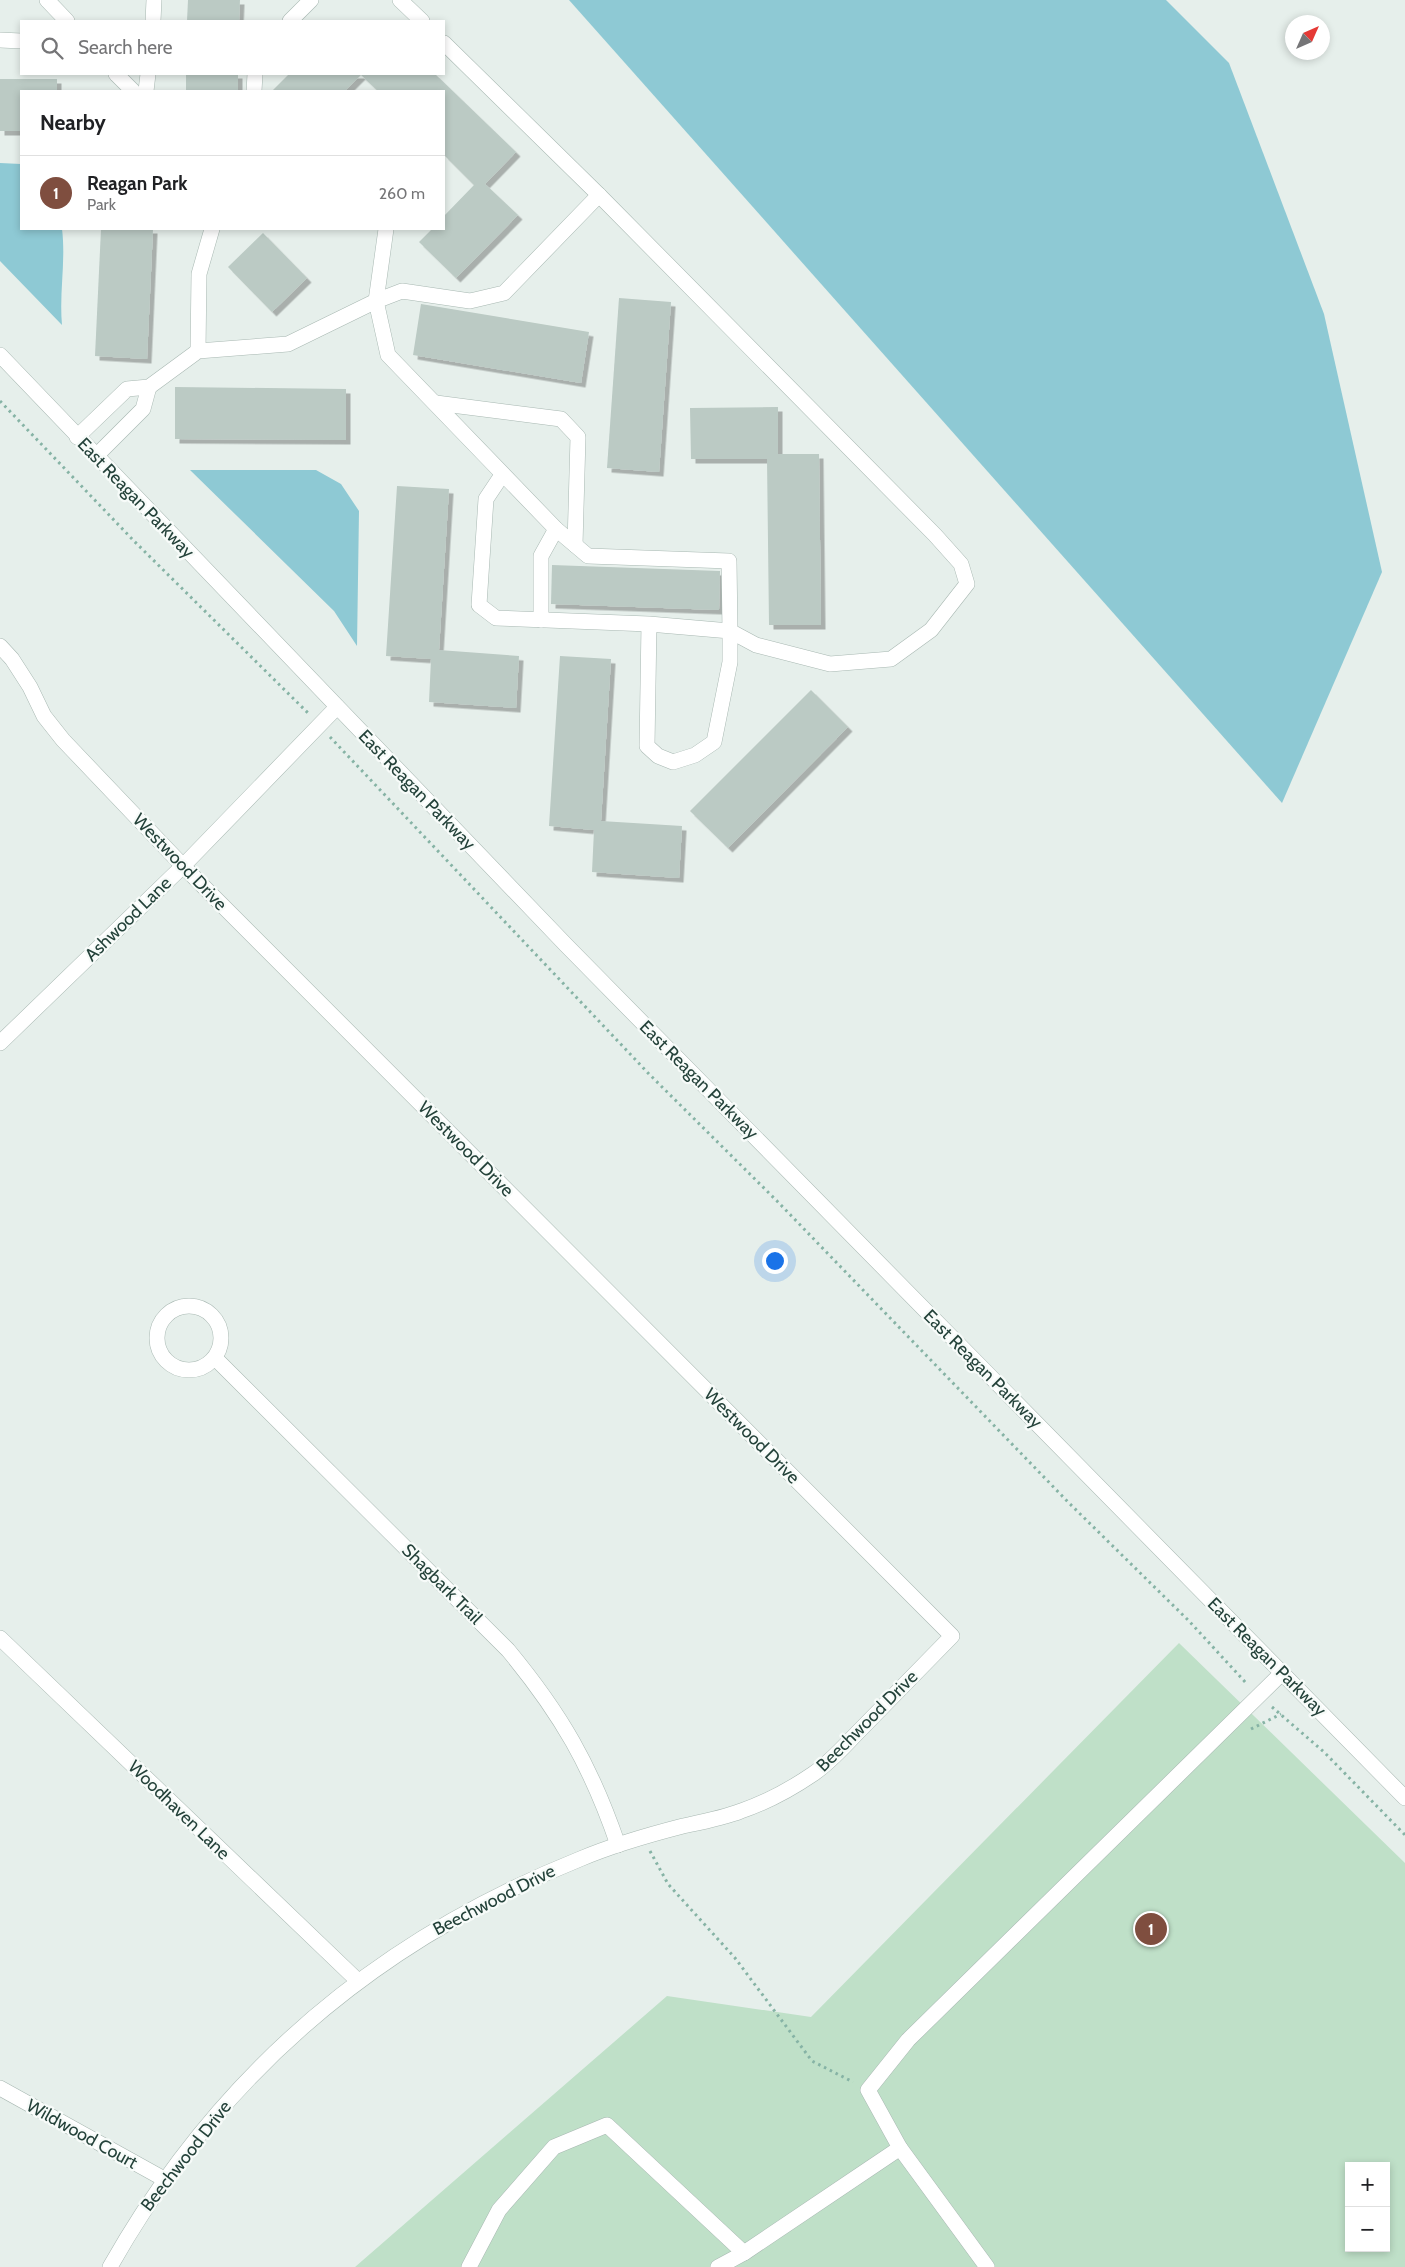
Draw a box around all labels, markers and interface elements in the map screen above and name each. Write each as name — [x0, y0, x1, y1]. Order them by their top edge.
north arrow — [1285, 15, 1330, 60]
search box — [20, 20, 445, 75]
icon: search — [38, 34, 66, 62]
text: Search here — [78, 36, 172, 59]
text: Nearby — [40, 110, 106, 135]
text: Reagan Park — [87, 172, 188, 195]
text: 1 — [53, 184, 59, 203]
text: 260 m — [379, 184, 425, 203]
text: Park — [87, 195, 116, 214]
street label: East Reagan Parkway — [73, 433, 199, 563]
street label: East Reagan Parkway — [354, 725, 480, 855]
street label: Westwood Drive — [128, 809, 232, 915]
street label: Ashwood Lane — [80, 872, 176, 966]
street label: East Reagan Parkway — [635, 1016, 763, 1144]
street label: Westwood Drive — [414, 1097, 518, 1201]
your location — [762, 1248, 788, 1274]
street label: East Reagan Parkway — [919, 1305, 1047, 1433]
street label: Westwood Drive — [700, 1384, 804, 1488]
street label: Shagbark Trail — [397, 1539, 487, 1629]
street label: East Reagan Parkway — [1203, 1593, 1331, 1721]
street label: Beechwood Drive — [812, 1666, 922, 1776]
street label: Woodhaven Lane — [123, 1756, 235, 1864]
street label: Beechwood Drive — [429, 1860, 559, 1940]
pin: 1 — [1135, 1910, 1167, 1948]
street label: Wildwood Court — [23, 2094, 141, 2174]
street label: Beechwood Drive — [136, 2096, 236, 2216]
map controls — [1345, 2162, 1390, 2252]
button: + — [1345, 2162, 1390, 2207]
button: − — [1345, 2207, 1390, 2252]

